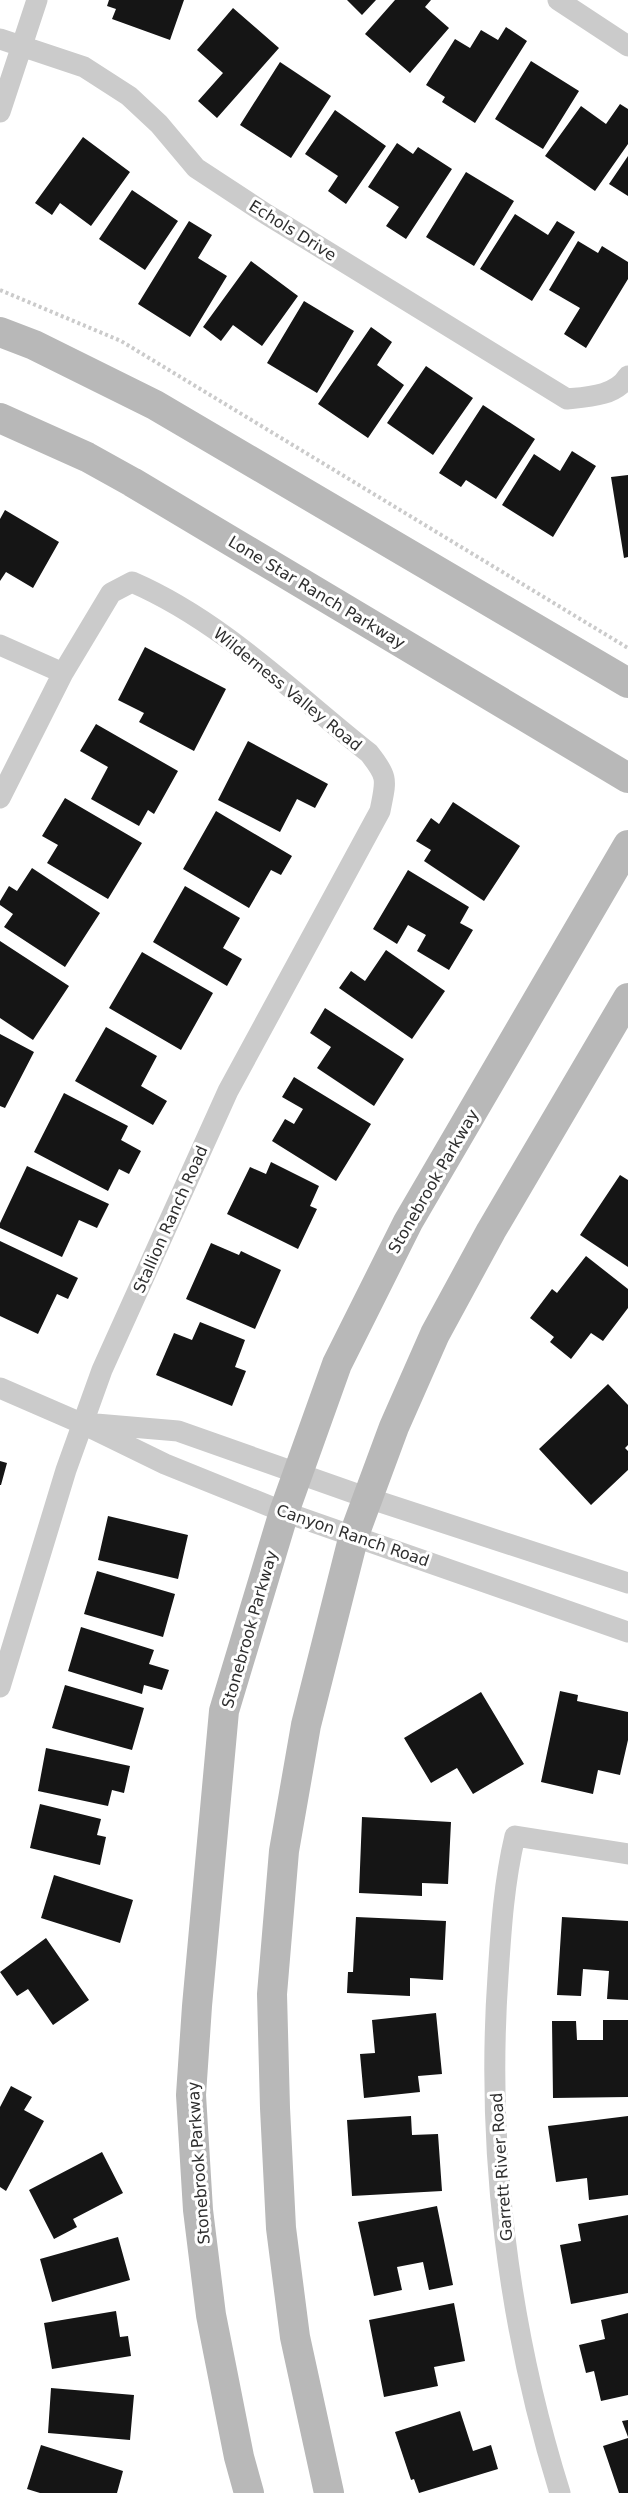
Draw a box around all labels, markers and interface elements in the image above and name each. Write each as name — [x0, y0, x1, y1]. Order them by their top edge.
street label: Echols Drive — [246, 196, 340, 265]
street label: Lone Star Ranch Parkway — [225, 532, 409, 653]
street label: Wilderness Valley Road — [210, 624, 366, 755]
street label: Stonebrook Parkway — [384, 1106, 483, 1257]
street label: Stallion Ranch Road — [129, 1142, 212, 1296]
street label: Canyon Ranch Road — [274, 1500, 432, 1571]
street label: Stonebrook Parkway — [218, 1548, 281, 1710]
street label: Stonebrook Parkway — [183, 2081, 214, 2245]
street label: Garrett River Road — [487, 2092, 516, 2242]

